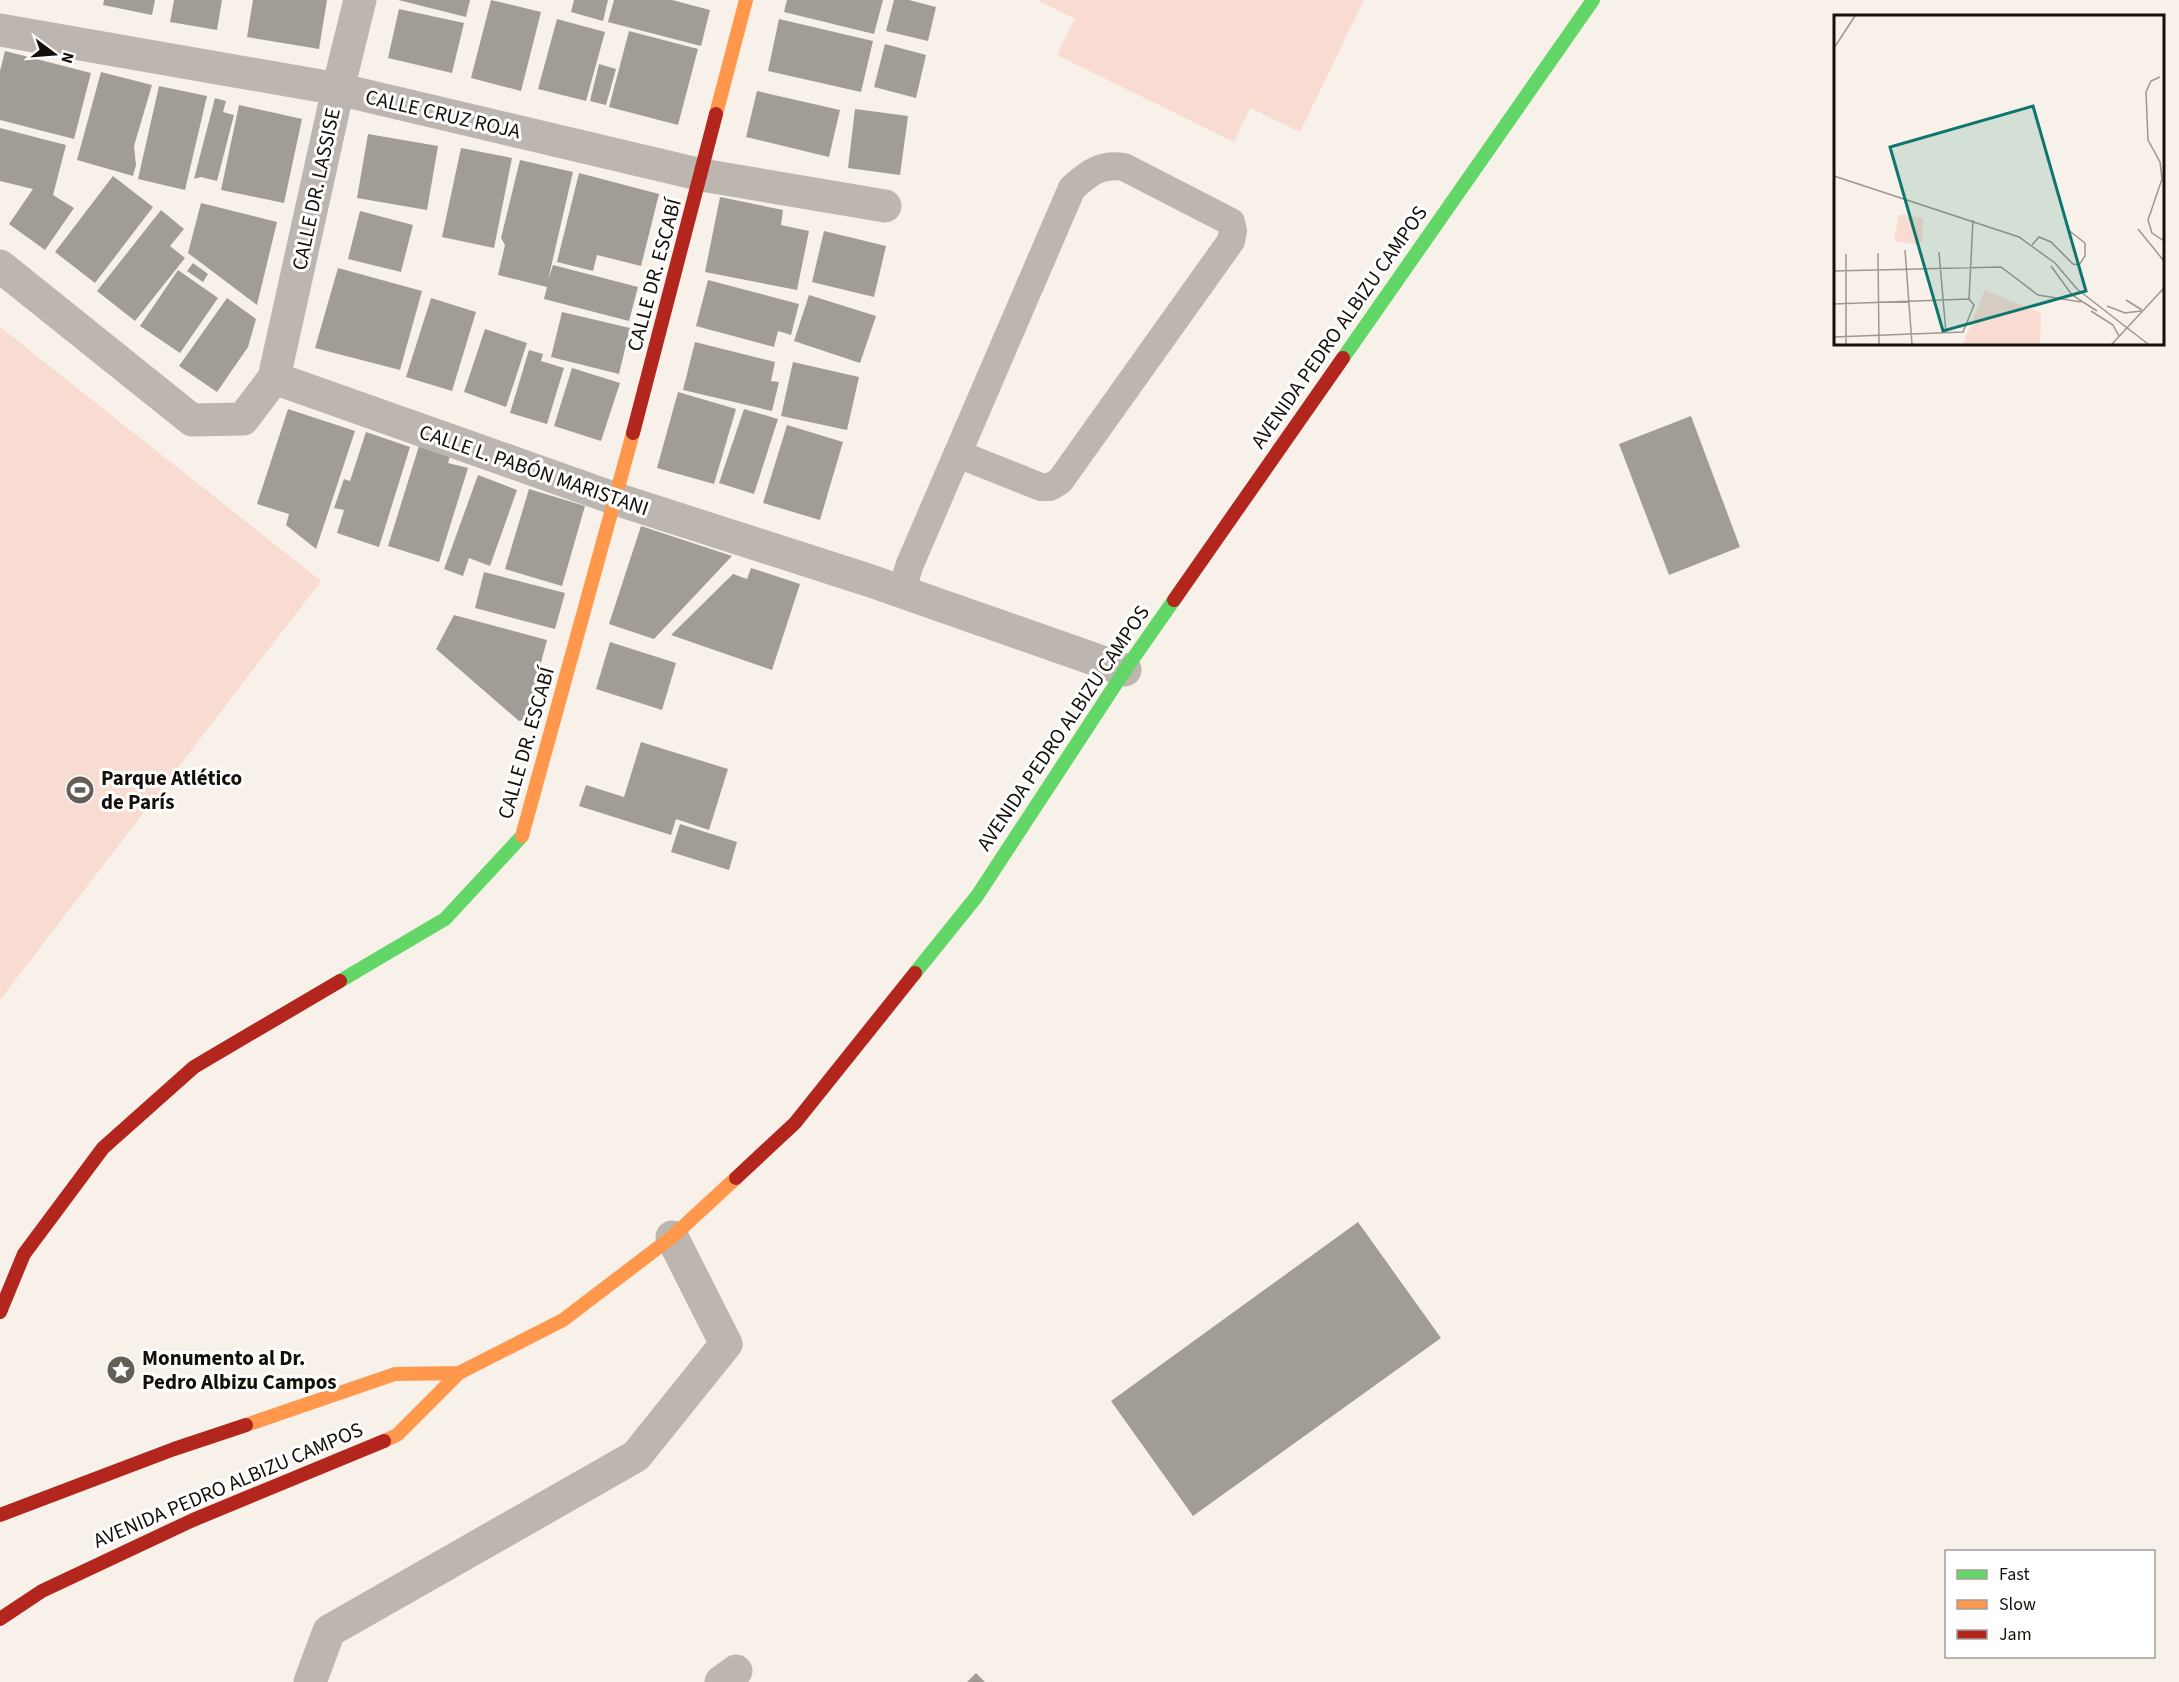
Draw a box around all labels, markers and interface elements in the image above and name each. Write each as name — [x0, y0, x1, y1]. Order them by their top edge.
inset map — [1834, 15, 2164, 345]
north arrow — [24, 24, 84, 84]
text: N — [55, 50, 79, 66]
street label: CALLE CRUZ ROJA — [362, 82, 524, 147]
street label: CALLE DR. LASSISE — [284, 105, 348, 273]
street label: CALLE DR. ESCABÍ — [619, 194, 689, 355]
street label: AVENIDA PEDRO ALBIZU CAMPOS — [1243, 199, 1435, 455]
street label: CALLE L. PABÓN MARISTANI — [415, 417, 653, 523]
street label: AVENIDA PEDRO ALBIZU CAMPOS — [969, 599, 1157, 857]
street label: CALLE DR. ESCABÍ — [490, 662, 562, 823]
place label: Parque Atlético de París — [101, 763, 242, 817]
sports icon: Parque Atlético de París — [64, 774, 96, 806]
place label: Monumento al Dr. Pedro Albizu Campos — [142, 1343, 337, 1397]
place icon: Monumento al Dr. Pedro Albizu Campos — [105, 1354, 137, 1386]
street label: AVENIDA PEDRO ALBIZU CAMPOS — [88, 1414, 368, 1556]
legend — [1945, 1550, 2155, 1658]
text: Fast — [1999, 1562, 2030, 1587]
text: Slow — [1999, 1592, 2036, 1617]
text: Jam — [1999, 1622, 2032, 1647]

